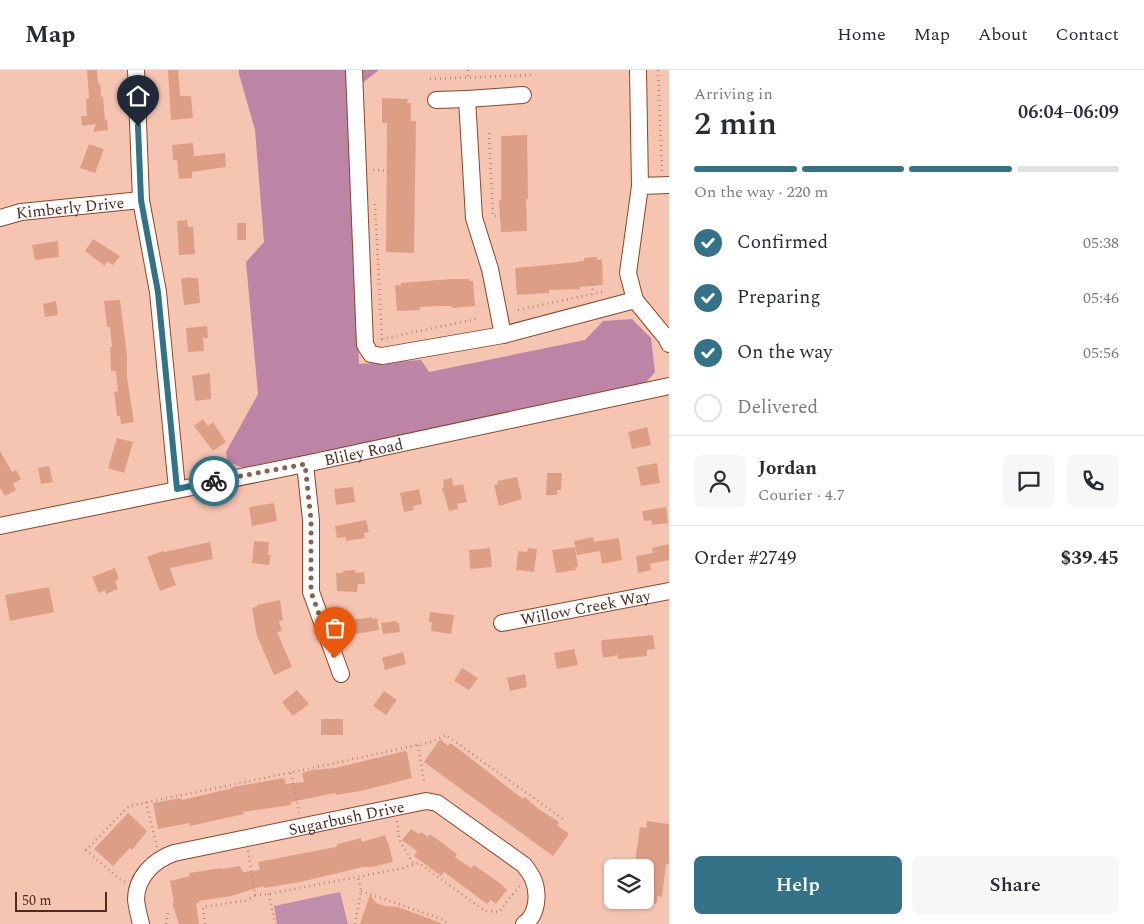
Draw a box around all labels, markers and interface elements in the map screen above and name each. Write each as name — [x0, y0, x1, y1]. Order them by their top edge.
text: Map — [25, 17, 75, 53]
text: Home — [837, 21, 886, 48]
text: Map — [914, 21, 950, 48]
text: About — [978, 21, 1028, 48]
text: Contact — [1056, 21, 1119, 48]
pin — [117, 75, 159, 126]
icon: home — [124, 82, 152, 110]
text: Arriving in — [694, 82, 773, 106]
text: 06:04–06:09 — [1018, 98, 1119, 127]
text: 2 min — [694, 100, 777, 149]
text: On the way · 220 m — [694, 180, 828, 204]
street label: Kimberly Drive — [15, 191, 125, 225]
text: Confirmed — [737, 228, 828, 257]
icon: check — [694, 229, 722, 257]
text: 05:38 — [1083, 231, 1119, 255]
text: Preparing — [737, 283, 821, 312]
icon: check — [694, 284, 722, 312]
text: 05:46 — [1083, 286, 1119, 310]
text: On the way — [737, 338, 833, 367]
icon: check — [694, 339, 722, 367]
text: 05:56 — [1083, 341, 1119, 365]
text: Delivered — [737, 393, 818, 422]
street label: Bliley Road — [322, 432, 406, 473]
text: Jordan — [758, 454, 817, 483]
button: person — [694, 455, 746, 507]
button: chat — [1003, 455, 1055, 507]
button: phone — [1067, 455, 1119, 507]
courier — [189, 456, 239, 506]
icon: bike — [200, 467, 228, 495]
text: Courier · 4.7 — [758, 483, 845, 507]
text: Order #2749 — [694, 544, 797, 573]
text: $39.45 — [1061, 544, 1119, 573]
street label: Willow Creek Way — [519, 584, 654, 632]
pin — [314, 607, 356, 658]
icon: bag — [321, 614, 349, 642]
street label: Sugarbush Drive — [287, 795, 407, 842]
button: Help — [694, 856, 902, 914]
button: Share — [912, 856, 1119, 914]
map controls — [604, 859, 654, 909]
button: layers — [604, 859, 654, 909]
scale bar — [15, 889, 108, 912]
text: 50 m — [22, 890, 52, 911]

